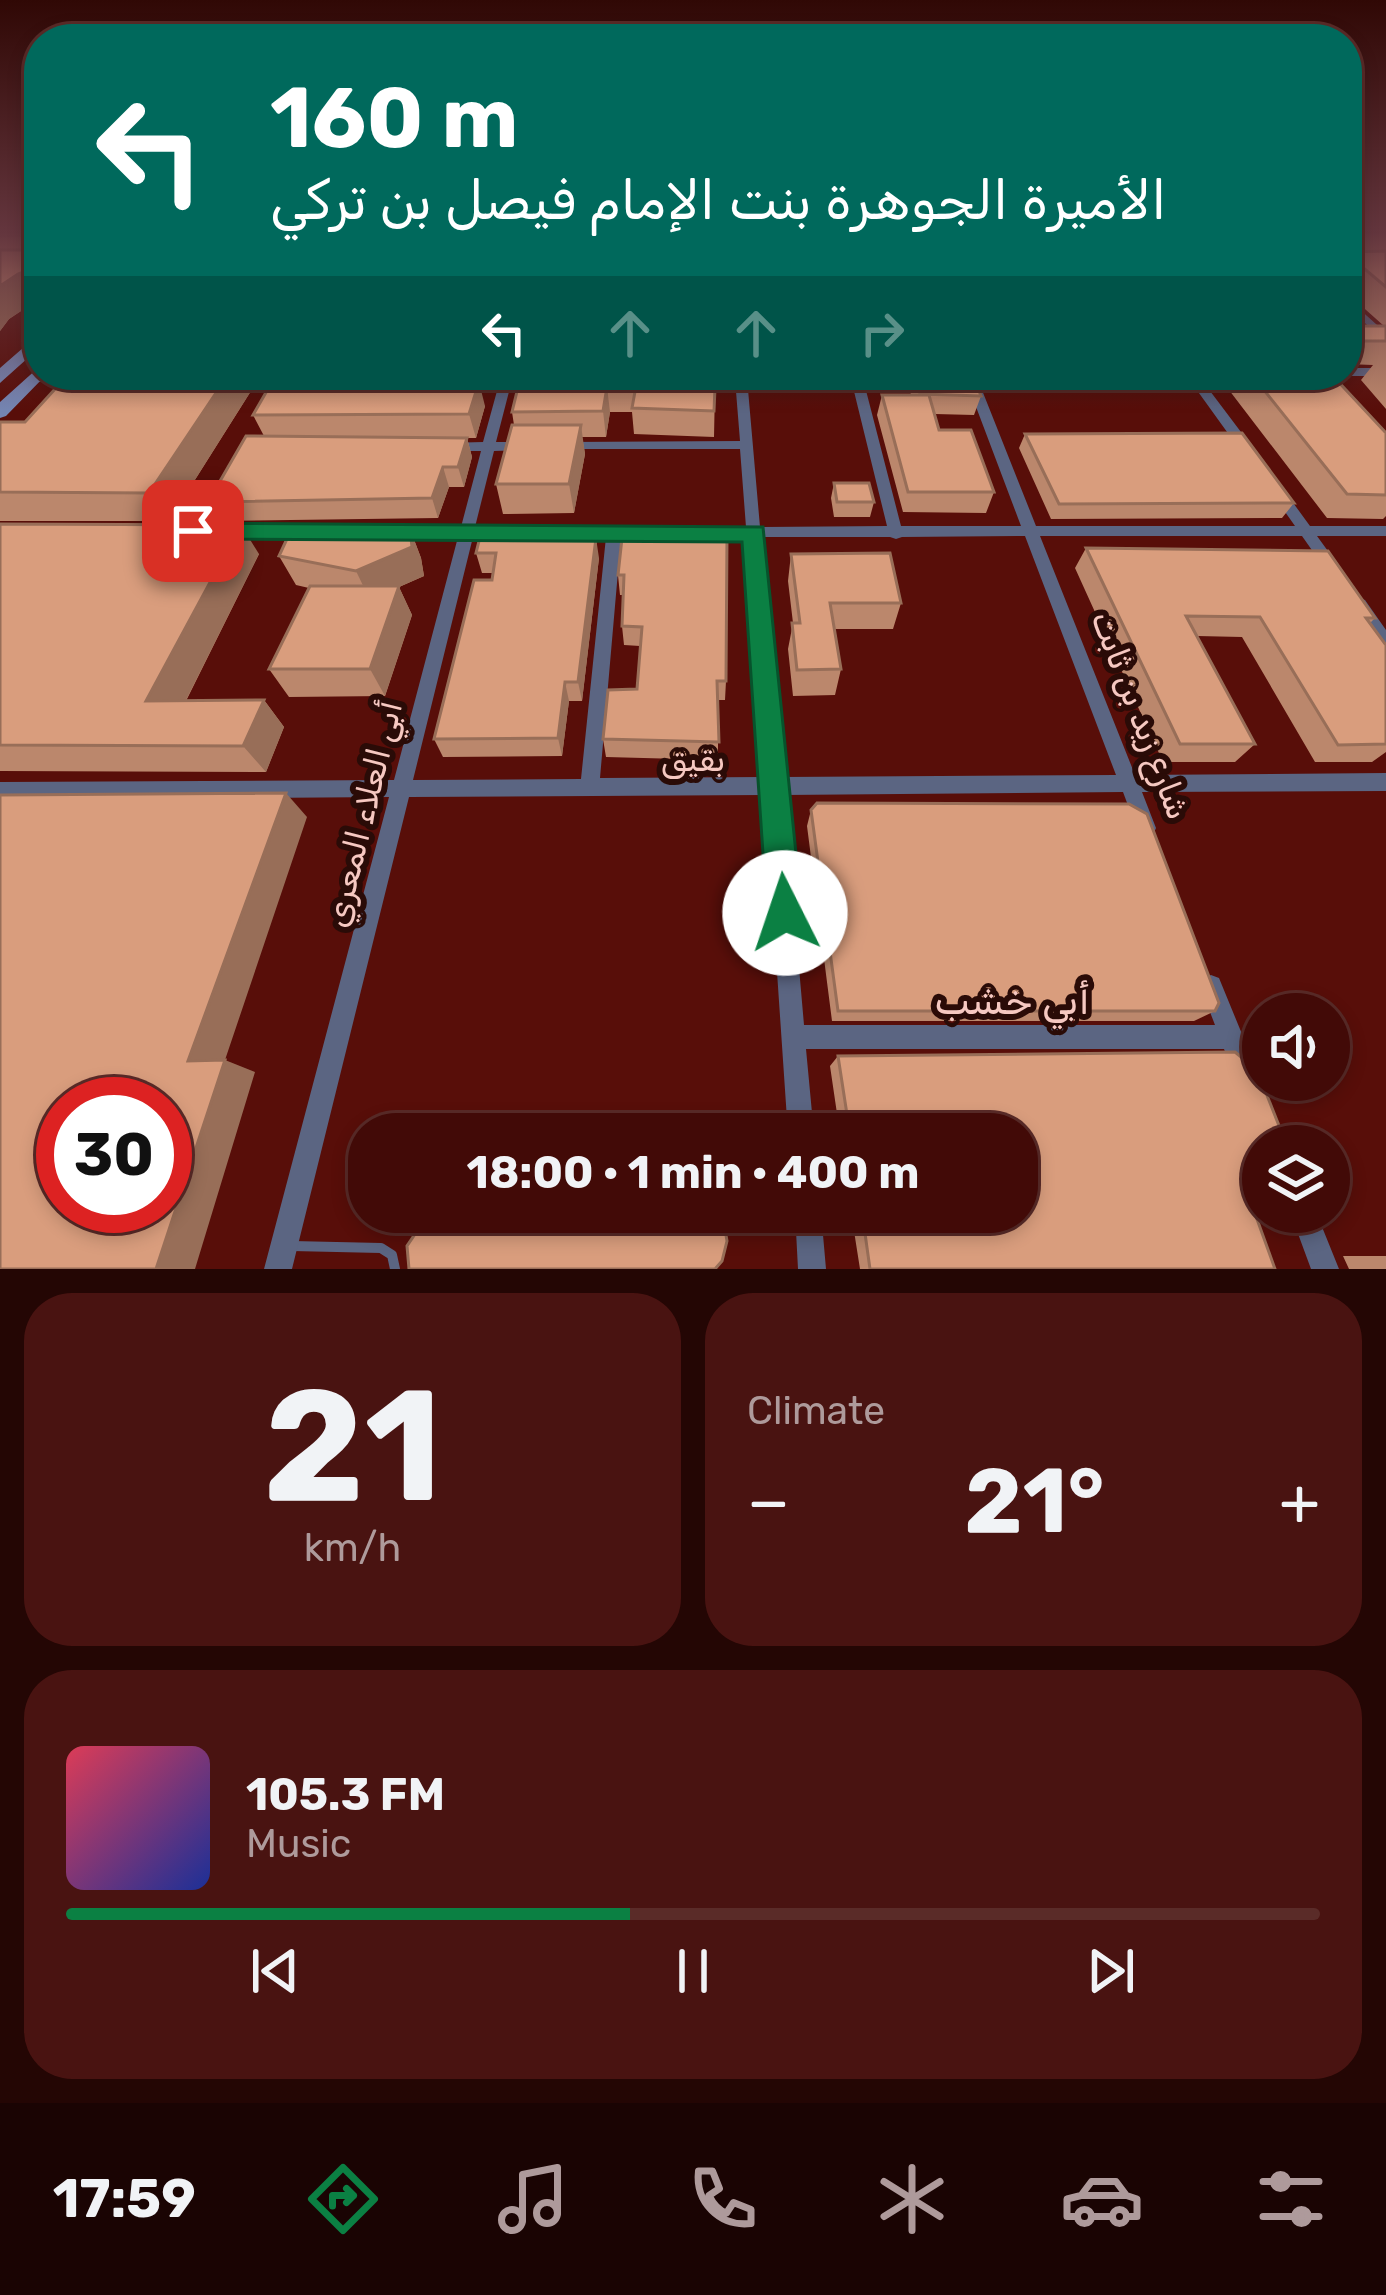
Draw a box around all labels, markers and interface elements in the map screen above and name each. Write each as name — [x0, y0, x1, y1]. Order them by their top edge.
text: 160 m — [270, 68, 518, 168]
icon: left — [72, 72, 228, 228]
text: الأميرة الجوهرة بنت الإمام فيصل بن تركي — [270, 169, 1167, 233]
icon: left — [471, 300, 537, 366]
icon: ahead — [597, 300, 663, 366]
icon: ahead — [723, 300, 789, 366]
icon: right — [849, 300, 915, 366]
pin — [142, 480, 244, 582]
icon: arrive — [160, 498, 226, 564]
street label: شارع زيد بن ثابت — [1080, 605, 1199, 826]
street label: أبي العلاء المعري — [316, 697, 416, 933]
street label: بقيق — [661, 740, 725, 780]
position arrow — [722, 850, 848, 976]
street label: أبي خشب — [934, 978, 1090, 1030]
map controls — [1242, 993, 1350, 1233]
button: sound — [1242, 993, 1350, 1101]
speed limit sign: 30 — [36, 1077, 192, 1233]
button: layers — [1242, 1125, 1350, 1233]
text: 18:00 · 1 min · 400 m — [467, 1146, 919, 1199]
text: 21 — [263, 1354, 442, 1539]
text: Climate — [747, 1388, 885, 1434]
text: 21° — [964, 1448, 1105, 1555]
text: − — [747, 1462, 790, 1541]
text: + — [1279, 1462, 1320, 1541]
text: km/h — [304, 1525, 401, 1571]
text: 105.3 FM — [246, 1768, 445, 1821]
text: Music — [246, 1821, 351, 1867]
icon: previous — [242, 1938, 308, 2004]
icon: pause — [660, 1938, 726, 2004]
icon: next — [1078, 1938, 1144, 2004]
icon: directions — [301, 2157, 385, 2241]
icon: music — [491, 2157, 575, 2241]
icon: phone — [681, 2157, 765, 2241]
icon: climate — [870, 2157, 954, 2241]
icon: car — [1060, 2157, 1144, 2241]
icon: filters — [1249, 2157, 1333, 2241]
text: 17:59 — [53, 2167, 196, 2231]

